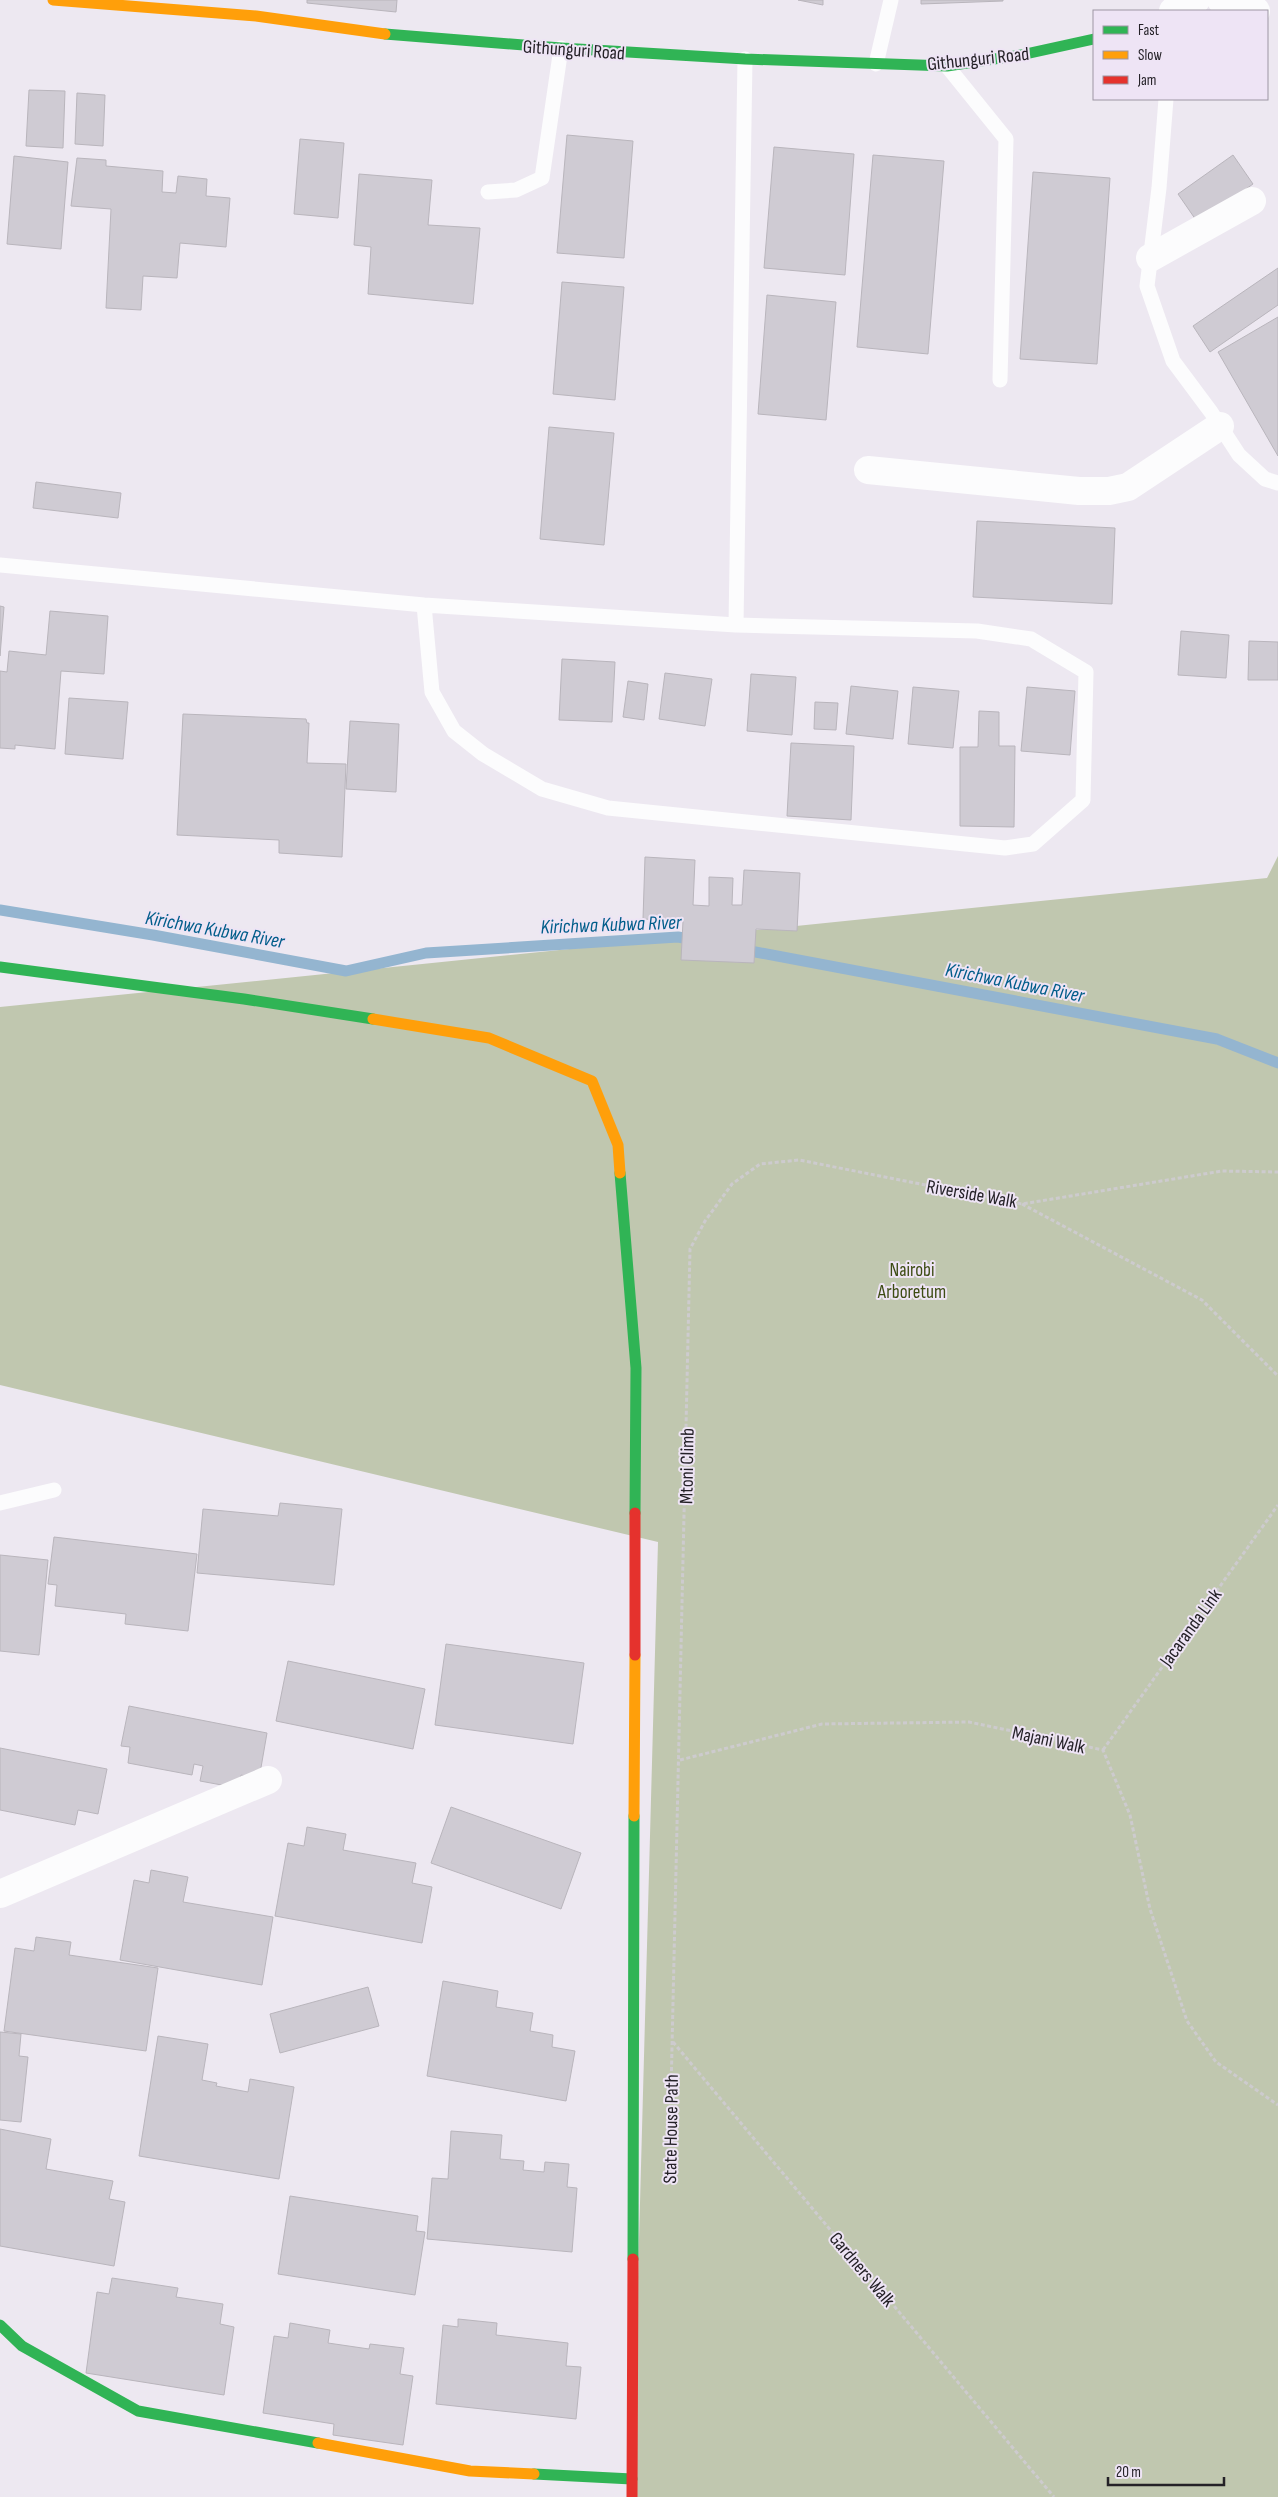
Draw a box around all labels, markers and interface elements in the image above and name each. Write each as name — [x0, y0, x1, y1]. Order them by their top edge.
legend — [1093, 10, 1268, 100]
text: Fast — [1138, 21, 1160, 40]
street label: Githunguri Road — [522, 35, 626, 66]
street label: Githunguri Road — [926, 43, 1030, 76]
text: Slow — [1138, 46, 1162, 65]
text: Jam — [1137, 71, 1156, 90]
water label: Kirichwa Kubwa River — [143, 906, 288, 954]
water label: Kirichwa Kubwa River — [540, 911, 683, 939]
water label: Kirichwa Kubwa River — [943, 958, 1088, 1008]
street label: Riverside Walk — [925, 1175, 1019, 1214]
park label: Nairobi Arboretum — [877, 1259, 946, 1304]
street label: Mtoni Climb — [675, 1428, 700, 1504]
street label: Jacaranda Link — [1155, 1584, 1228, 1672]
street label: Majani Walk — [1010, 1722, 1088, 1760]
street label: State House Path — [659, 2074, 684, 2184]
street label: Gardners Walk — [824, 2228, 900, 2313]
scale bar — [1108, 2454, 1224, 2486]
text: 20 m — [1116, 2463, 1141, 2482]

